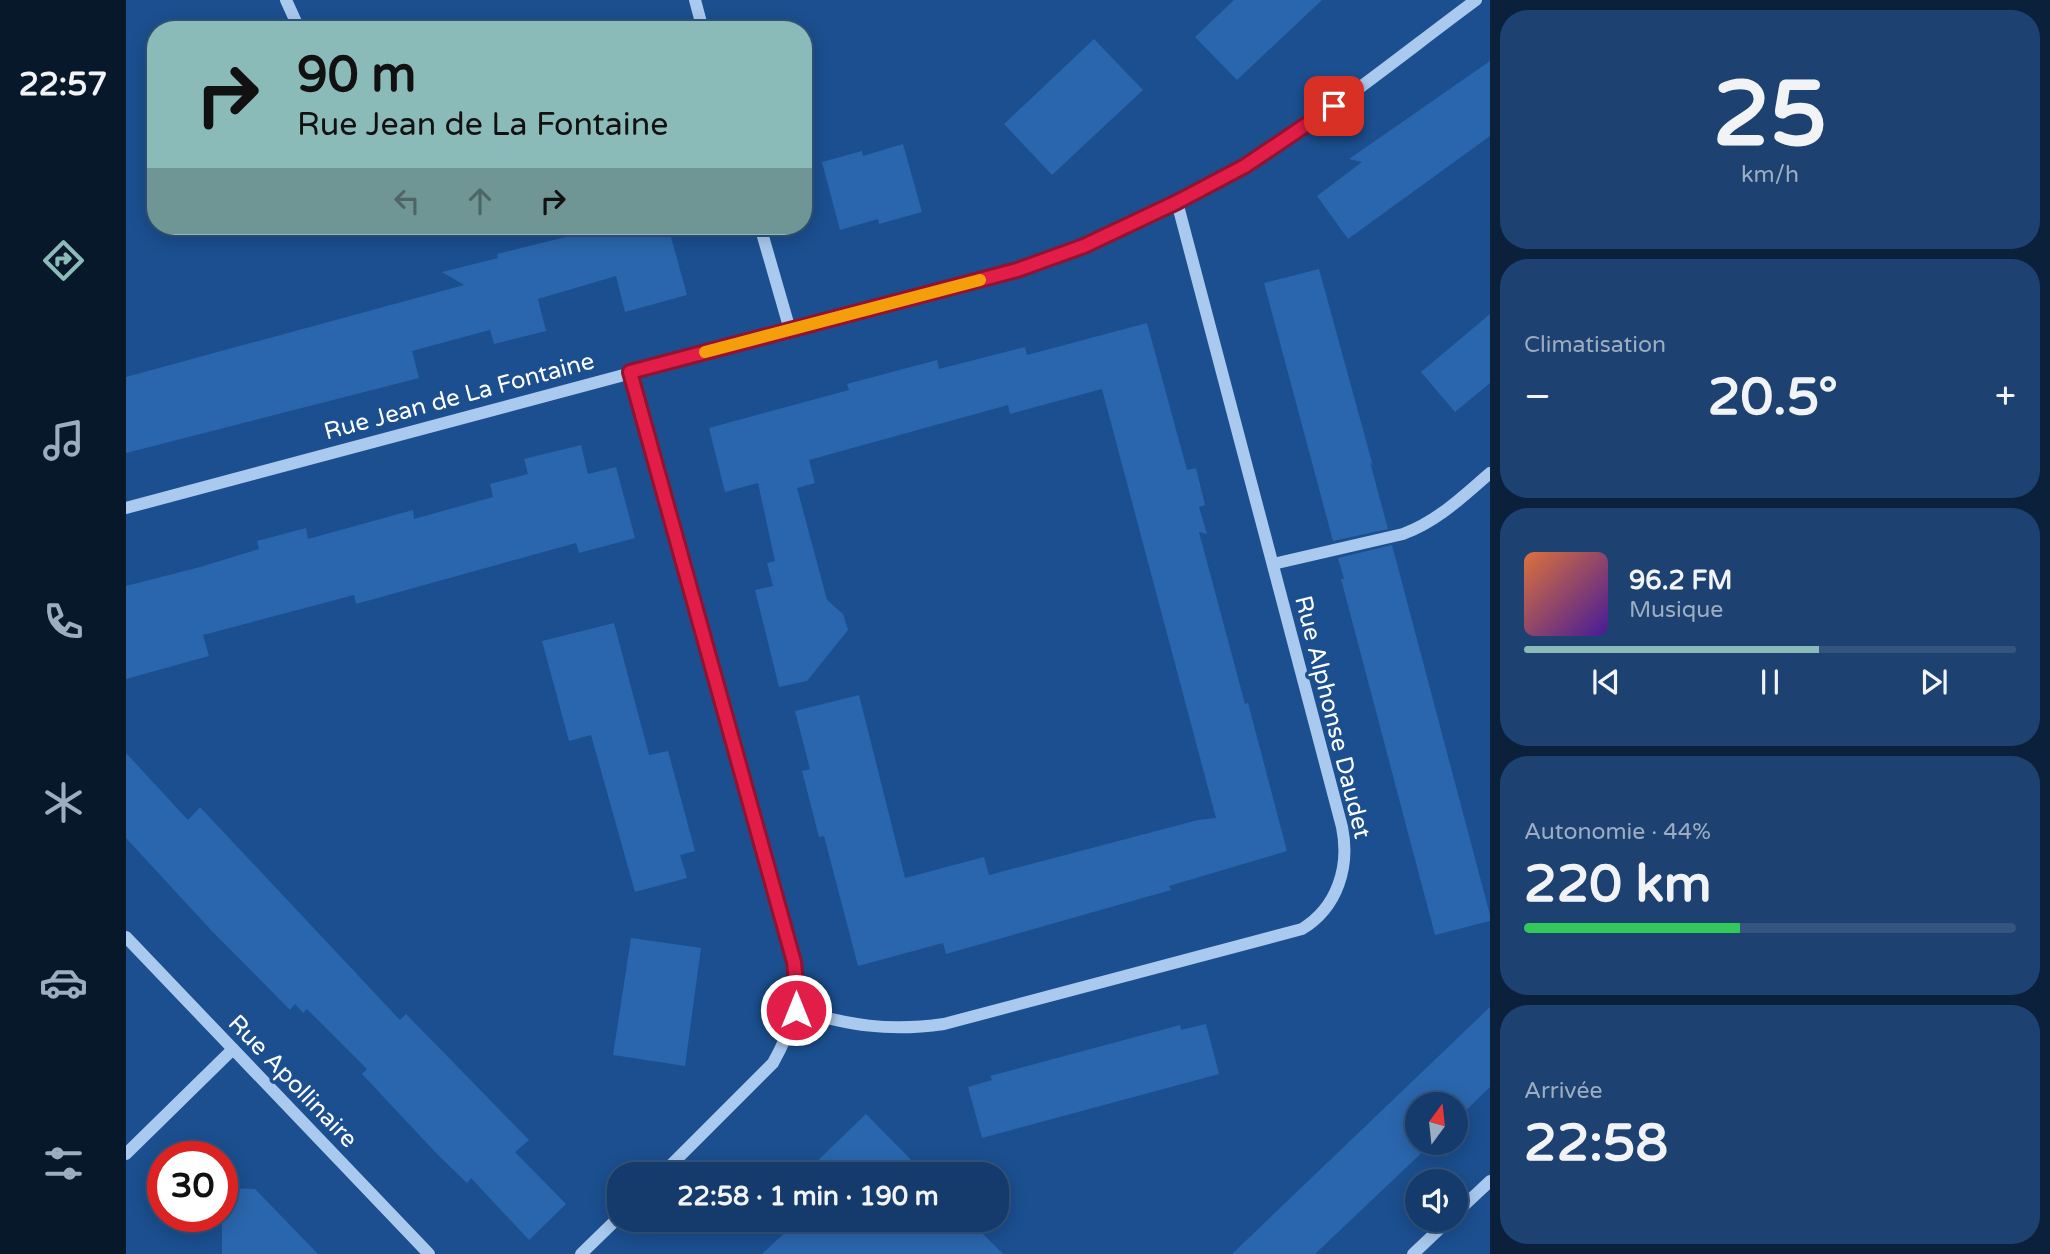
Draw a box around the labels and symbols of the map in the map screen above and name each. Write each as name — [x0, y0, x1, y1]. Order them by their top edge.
pin — [1304, 76, 1364, 136]
street label: Rue Jean de La Fontaine — [321, 346, 597, 447]
street label: Rue Alphonse Daudet — [1288, 593, 1377, 842]
position arrow — [759, 973, 833, 1047]
street label: Rue Apollinaire — [222, 1009, 363, 1154]
north arrow — [1405, 1092, 1468, 1155]
speed limit sign: 30 — [147, 1141, 238, 1232]

